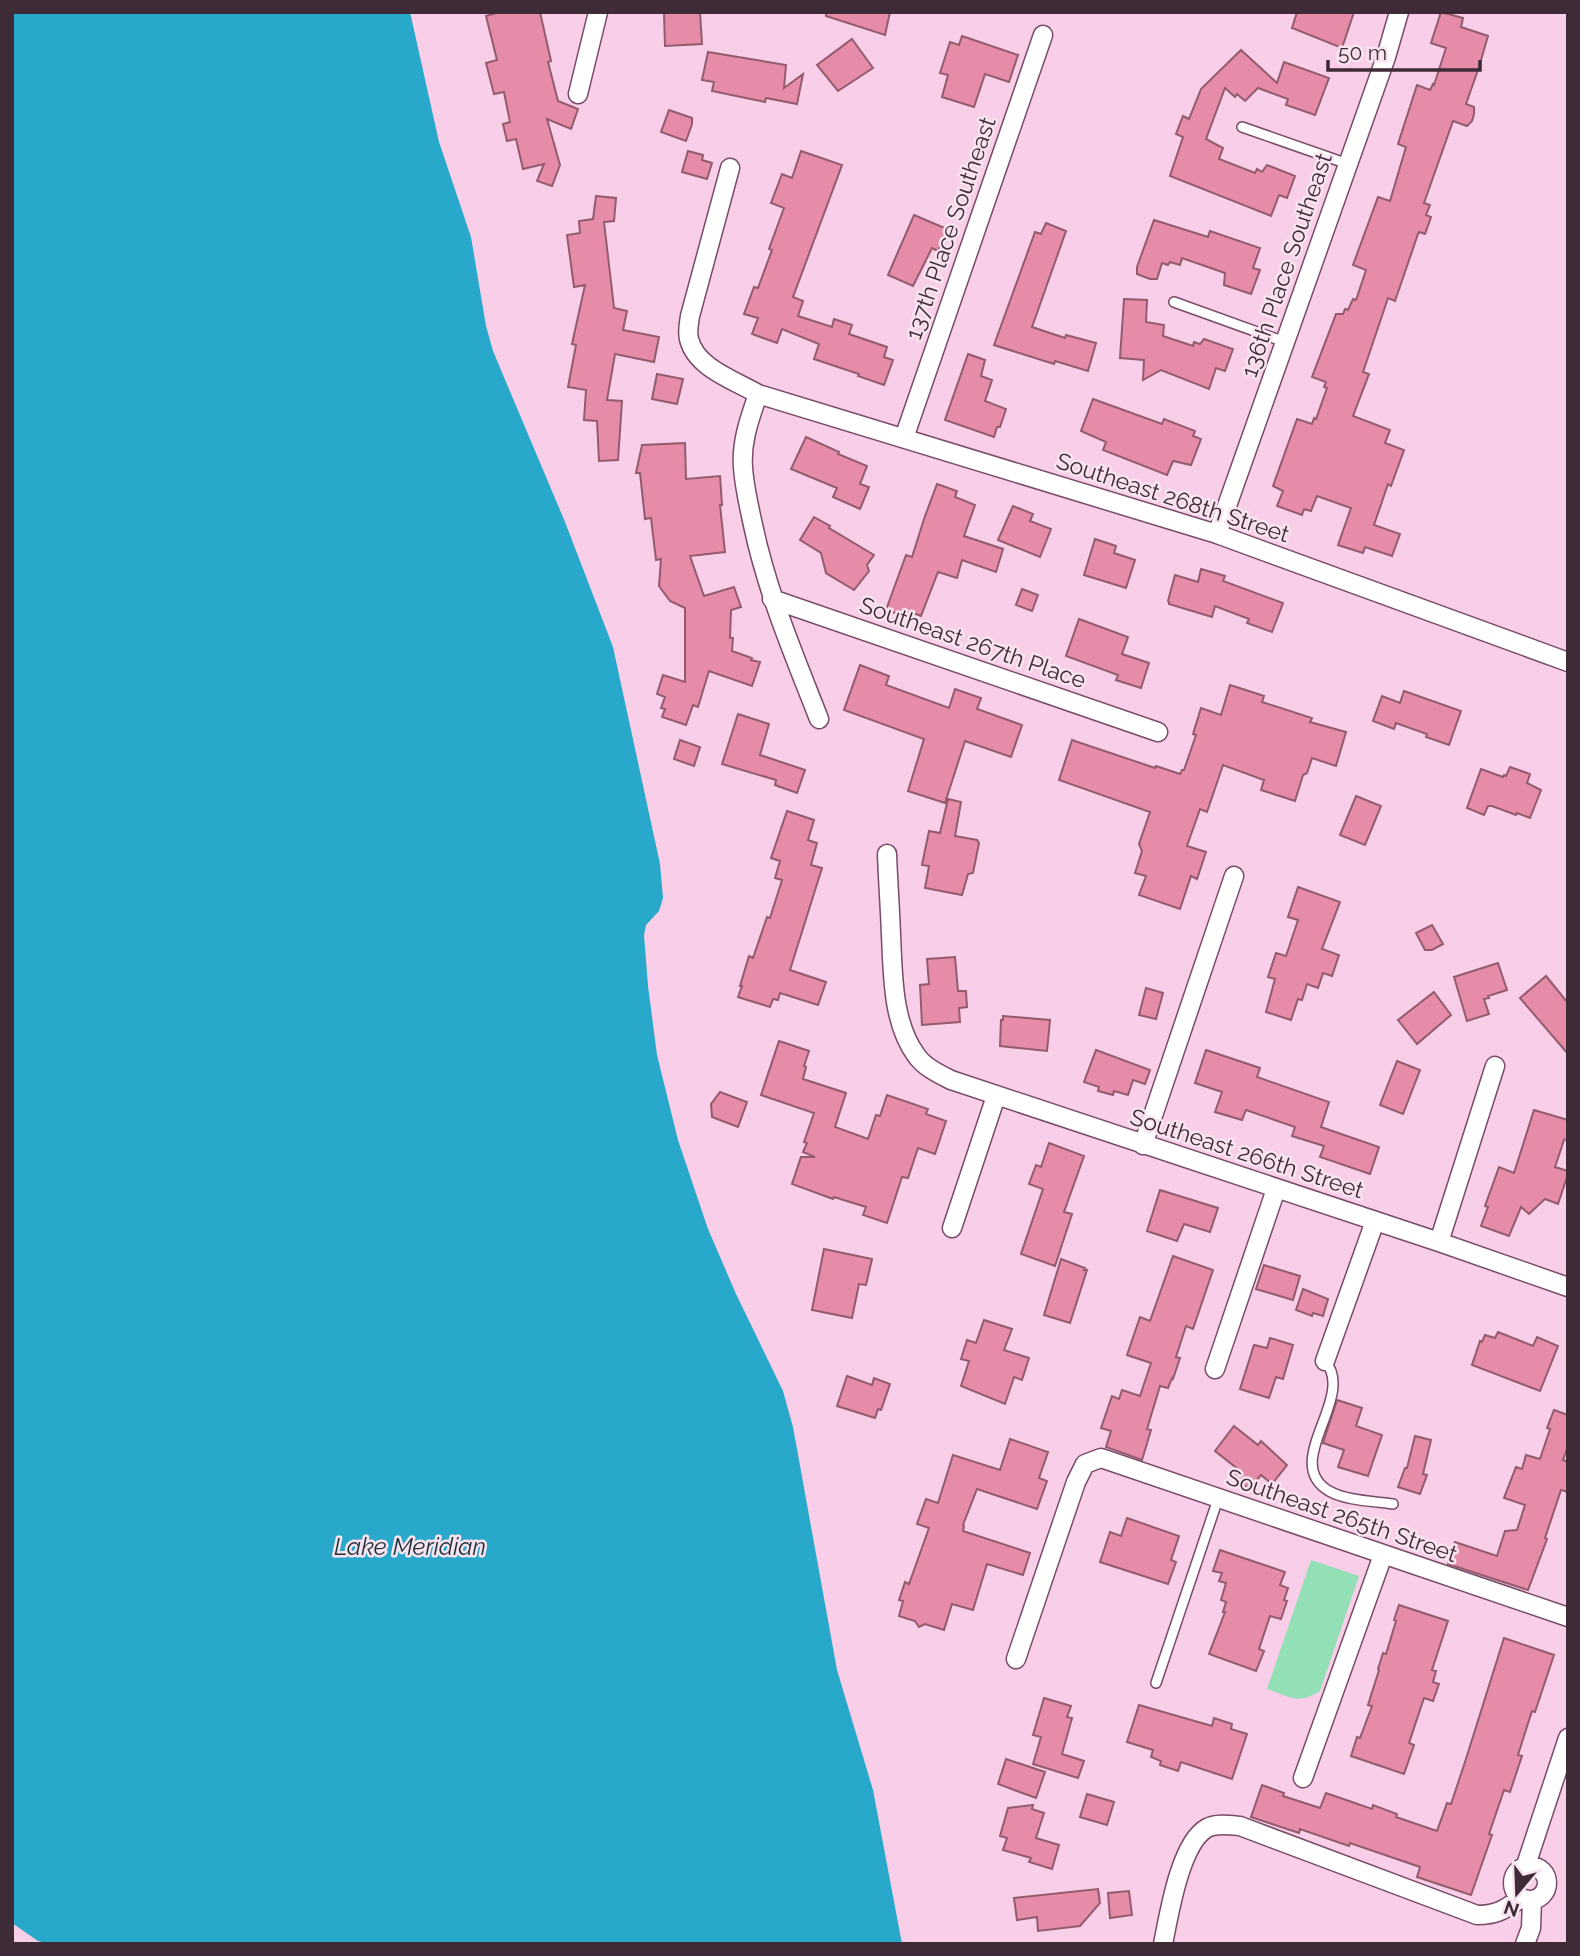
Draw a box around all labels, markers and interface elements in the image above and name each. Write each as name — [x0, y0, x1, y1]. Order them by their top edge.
scale bar — [1328, 28, 1480, 72]
text: 50 m — [1338, 40, 1387, 65]
street label: 137th Place Southeast — [899, 113, 1001, 343]
street label: 136th Place Southeast — [1235, 149, 1337, 381]
street label: Southeast 268th Street — [1053, 447, 1293, 548]
street label: Southeast 267th Place — [856, 591, 1090, 693]
street label: Southeast 266th Street — [1127, 1103, 1367, 1204]
street label: Southeast 265th Street — [1223, 1463, 1461, 1567]
water label: Lake Meridian — [334, 1532, 486, 1561]
north arrow — [1482, 1858, 1552, 1928]
text: N — [1501, 1896, 1522, 1922]

